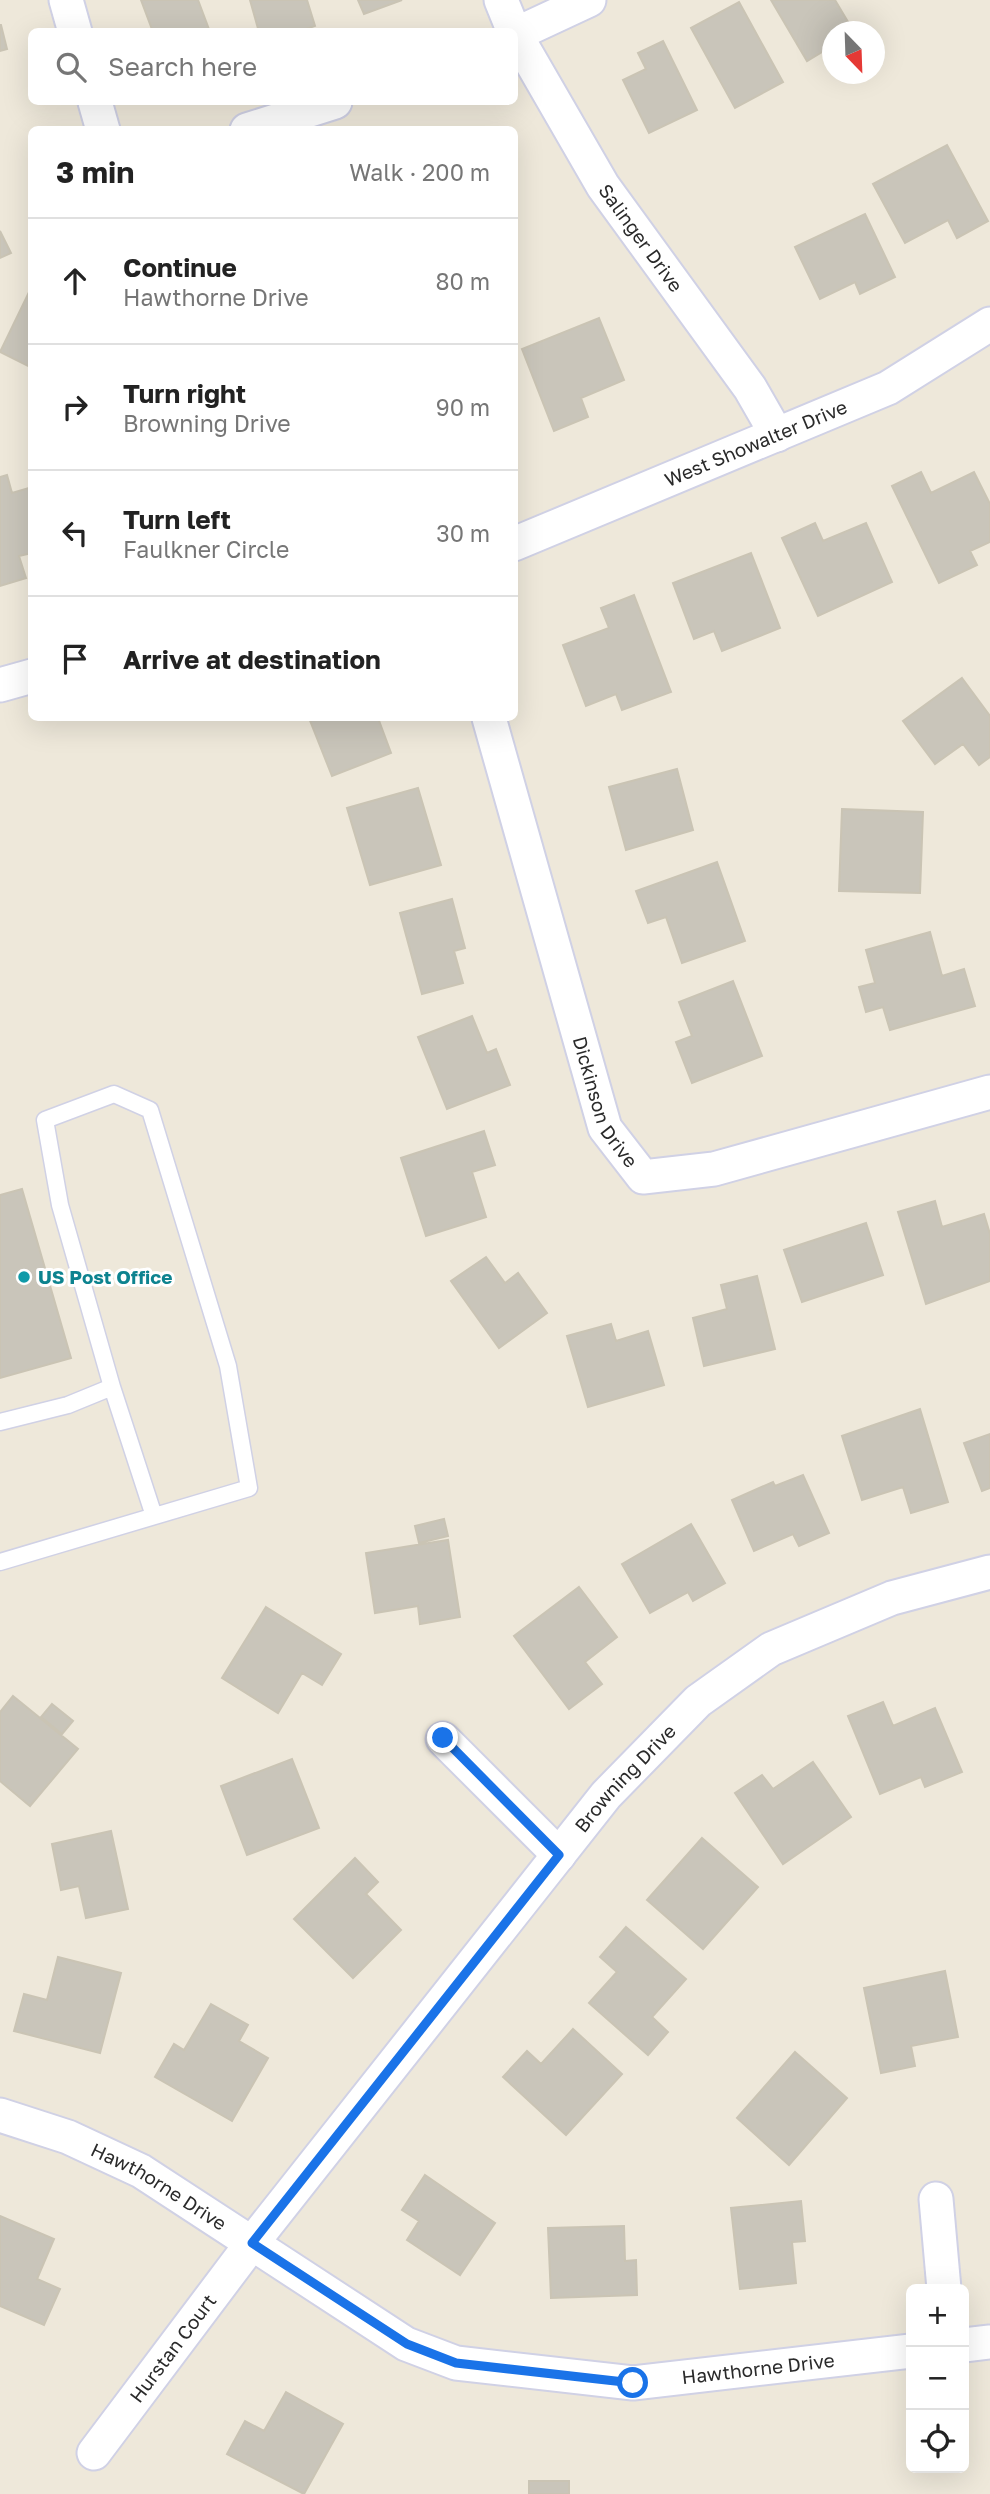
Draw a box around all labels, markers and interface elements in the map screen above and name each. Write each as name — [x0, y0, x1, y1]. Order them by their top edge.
north arrow — [822, 21, 885, 84]
search box — [28, 28, 518, 105]
icon: search — [52, 48, 90, 86]
text: Search here — [108, 51, 257, 82]
text: 3 min — [56, 154, 134, 190]
text: Walk · 200 m — [349, 158, 490, 186]
street label: Salinger Drive — [594, 179, 688, 296]
text: Continue — [123, 252, 237, 283]
icon: ahead — [56, 262, 94, 300]
text: 80 m — [436, 267, 490, 295]
text: Hawthorne Drive — [123, 283, 309, 311]
text: Turn right — [123, 378, 246, 409]
icon: right — [56, 388, 94, 426]
text: 90 m — [436, 393, 490, 421]
street label: West Showalter Drive — [661, 394, 850, 491]
text: Browning Drive — [123, 409, 291, 437]
text: Turn left — [123, 504, 231, 535]
icon: left — [56, 514, 94, 552]
text: 30 m — [436, 519, 490, 547]
text: Faulkner Circle — [123, 535, 289, 563]
icon: arrive — [56, 640, 94, 678]
text: Arrive at destination — [123, 644, 381, 675]
street label: Dickinson Drive — [569, 1034, 643, 1172]
place label: US Post Office — [38, 1265, 172, 1288]
marker: US Post Office — [16, 1269, 32, 1285]
street label: Browning Drive — [569, 1719, 680, 1836]
route end — [427, 1722, 458, 1753]
street label: Hawthorne Drive — [88, 2137, 231, 2235]
map controls — [906, 2284, 969, 2473]
button: + — [906, 2284, 969, 2347]
street label: Hurstan Court — [124, 2289, 220, 2407]
button: − — [906, 2347, 969, 2410]
street label: Hawthorne Drive — [680, 2348, 836, 2388]
route start — [617, 2367, 648, 2398]
button: locate — [906, 2410, 969, 2473]

